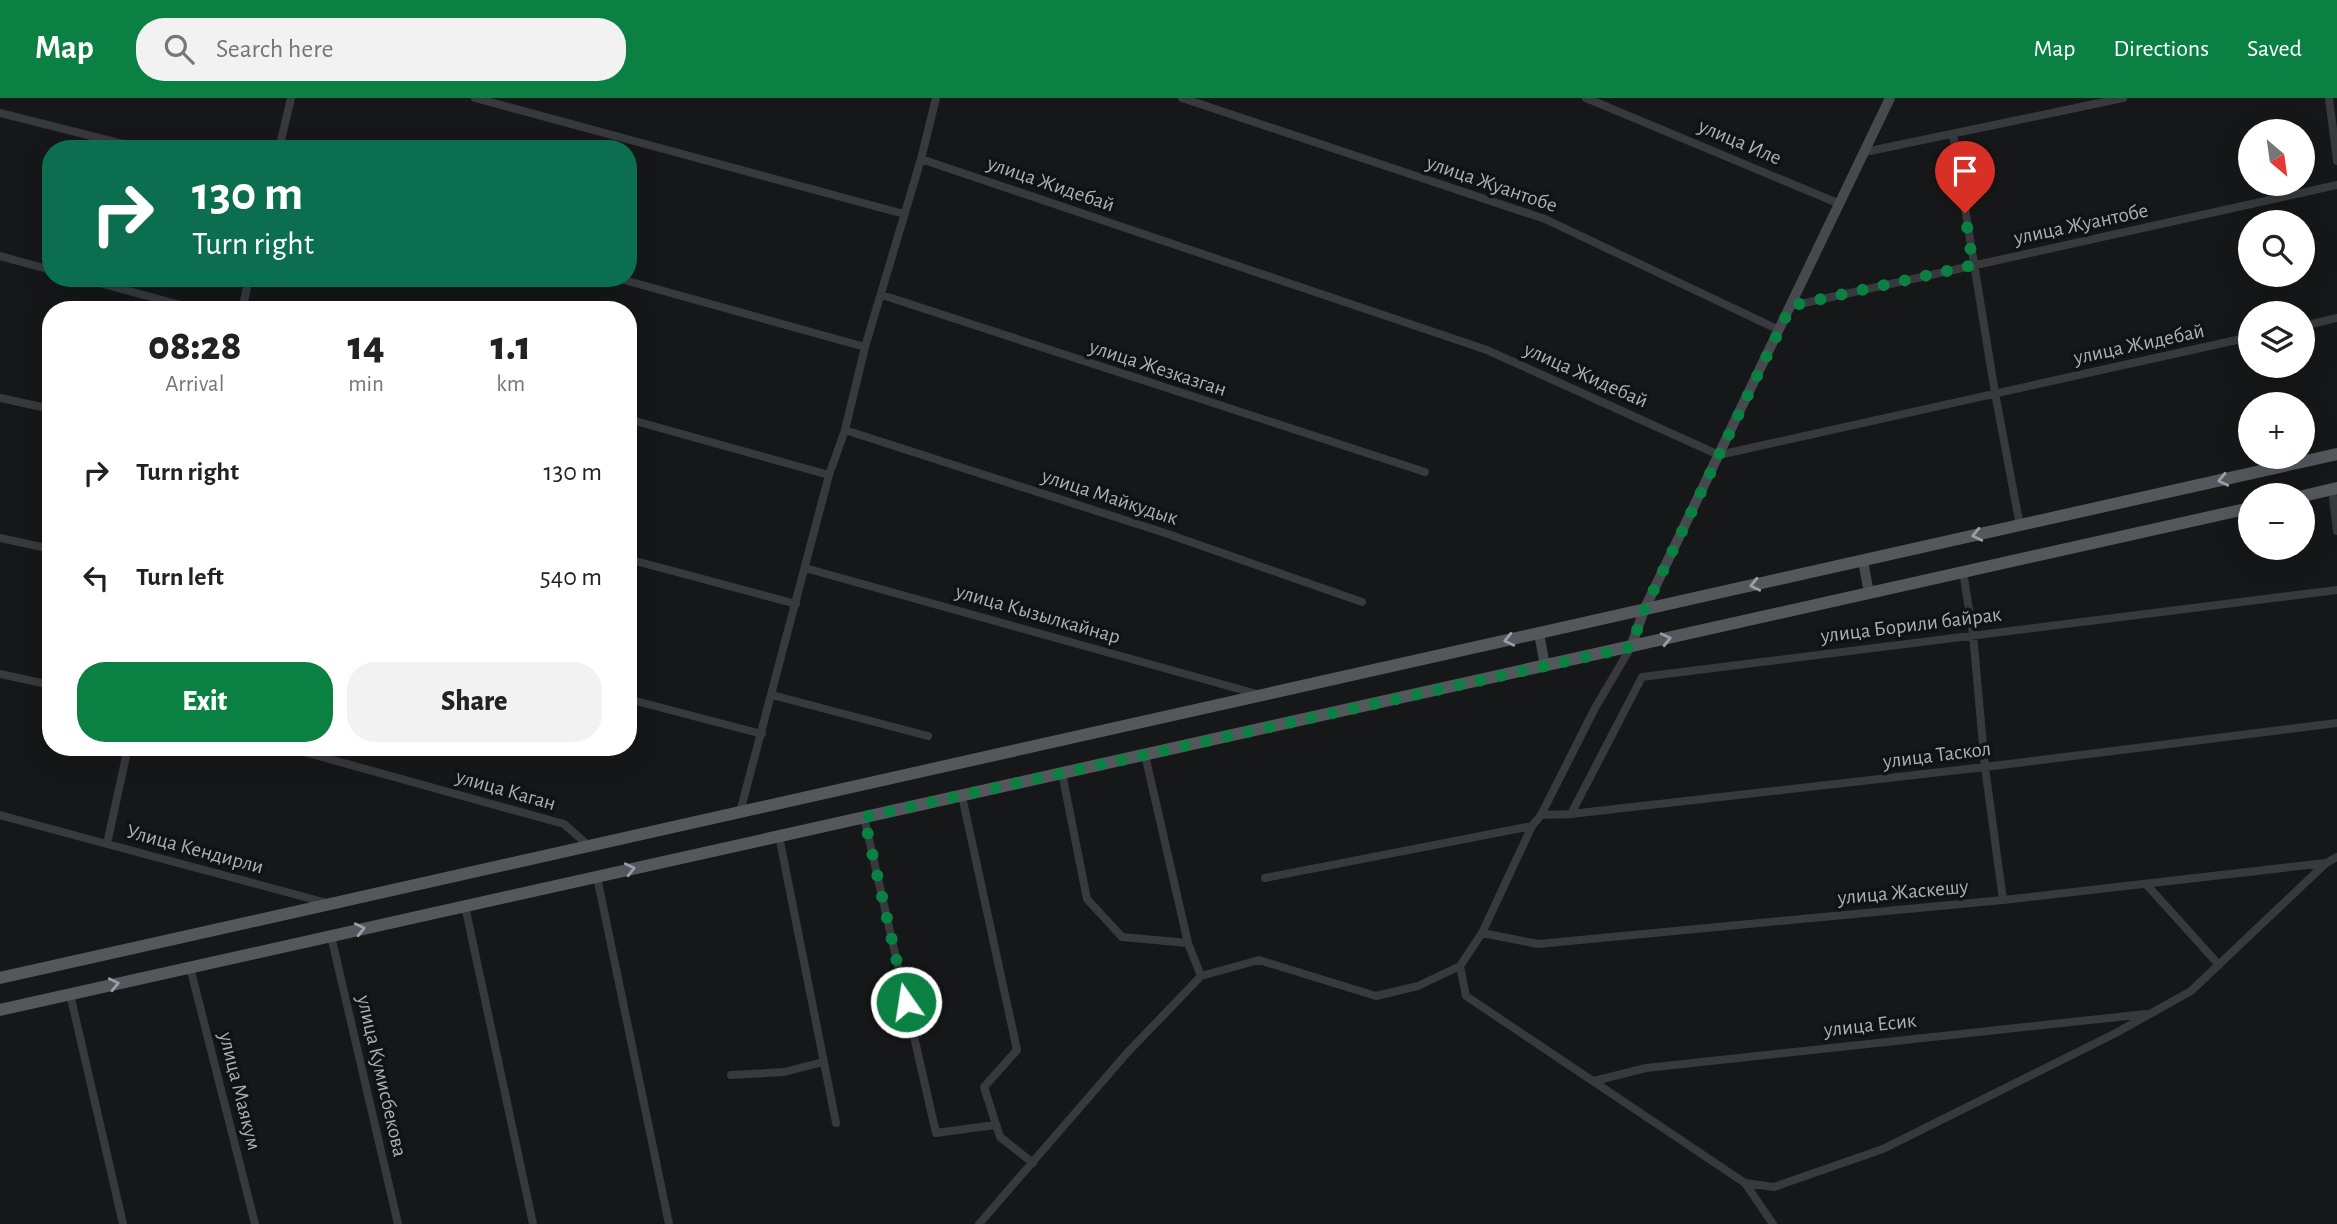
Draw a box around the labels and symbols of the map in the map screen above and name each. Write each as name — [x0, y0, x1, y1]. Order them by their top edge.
street label: улица Иле — [1695, 115, 1785, 169]
north arrow — [2238, 119, 2315, 196]
pin — [1935, 141, 1995, 213]
street label: улица Жуантобе — [1423, 151, 1560, 216]
street label: улица Жидебай — [984, 152, 1117, 216]
street label: улица Жуантобе — [2011, 199, 2150, 249]
street label: улица Жидебай — [2071, 320, 2206, 368]
street label: улица Жезказган — [1086, 336, 1229, 400]
street label: улица Жидебай — [1520, 338, 1651, 412]
street label: улица Майкудык — [1038, 465, 1181, 529]
one-way arrow — [2217, 472, 2229, 486]
one-way arrow — [1971, 527, 1983, 542]
one-way arrow — [1749, 577, 1761, 591]
street label: улица Кызылкайнар — [952, 580, 1123, 648]
street label: улица Борили байрак — [1818, 603, 2003, 647]
one-way arrow — [1503, 632, 1515, 646]
one-way arrow — [1659, 633, 1671, 648]
street label: улица Таскол — [1881, 738, 1992, 772]
street label: улица Каган — [453, 765, 558, 814]
street label: Улица Кендирли — [124, 821, 266, 877]
one-way arrow — [624, 863, 636, 878]
street label: улица Жаскешу — [1836, 876, 1969, 908]
one-way arrow — [354, 923, 366, 938]
position arrow — [869, 965, 943, 1039]
one-way arrow — [108, 978, 120, 993]
street label: улица Кумисбекова — [353, 992, 411, 1159]
street label: улица Есик — [1822, 1010, 1918, 1040]
street label: улица Маякум — [215, 1029, 265, 1152]

